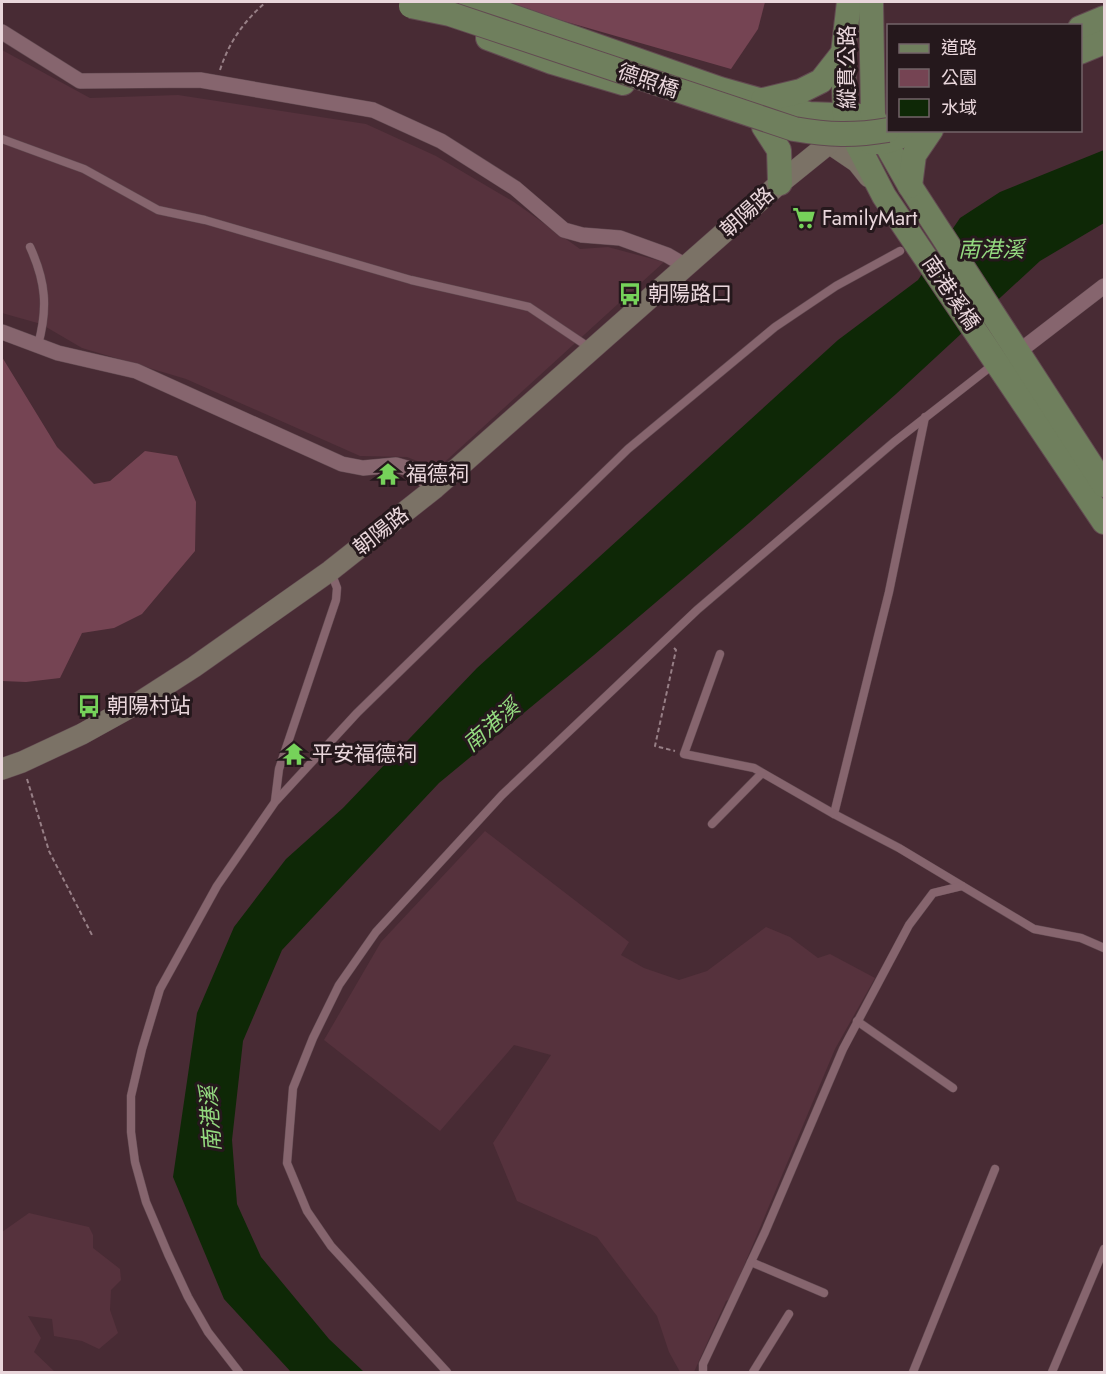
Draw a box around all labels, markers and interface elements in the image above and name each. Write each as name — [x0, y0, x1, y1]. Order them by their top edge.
legend — [887, 24, 1082, 132]
street label: 縱貫公路 — [832, 25, 862, 109]
text: 道路 — [941, 35, 977, 61]
street label: 德照橋 — [613, 57, 683, 105]
text: 公園 — [941, 65, 977, 91]
text: 水域 — [941, 95, 977, 121]
street label: 朝陽路 — [714, 180, 780, 244]
place label: FamilyMart — [822, 203, 917, 233]
supermarket icon: FamilyMart — [791, 205, 817, 231]
water label: 南港溪 — [958, 233, 1027, 265]
street label: 南港溪橋 — [915, 250, 987, 336]
place label: 朝陽路口 — [648, 279, 732, 309]
bus stop icon: 朝陽路口 — [617, 281, 643, 307]
place label: 福德祠 — [406, 459, 469, 489]
temple icon: 福德祠 — [375, 461, 401, 487]
street label: 朝陽路 — [347, 500, 415, 562]
water label: 南港溪 — [456, 689, 529, 759]
place label: 朝陽村站 — [107, 691, 191, 721]
bus stop icon: 朝陽村站 — [76, 693, 102, 719]
place label: 平安福德祠 — [312, 739, 417, 769]
temple icon: 平安福德祠 — [281, 741, 307, 767]
water label: 南港溪 — [192, 1082, 228, 1153]

